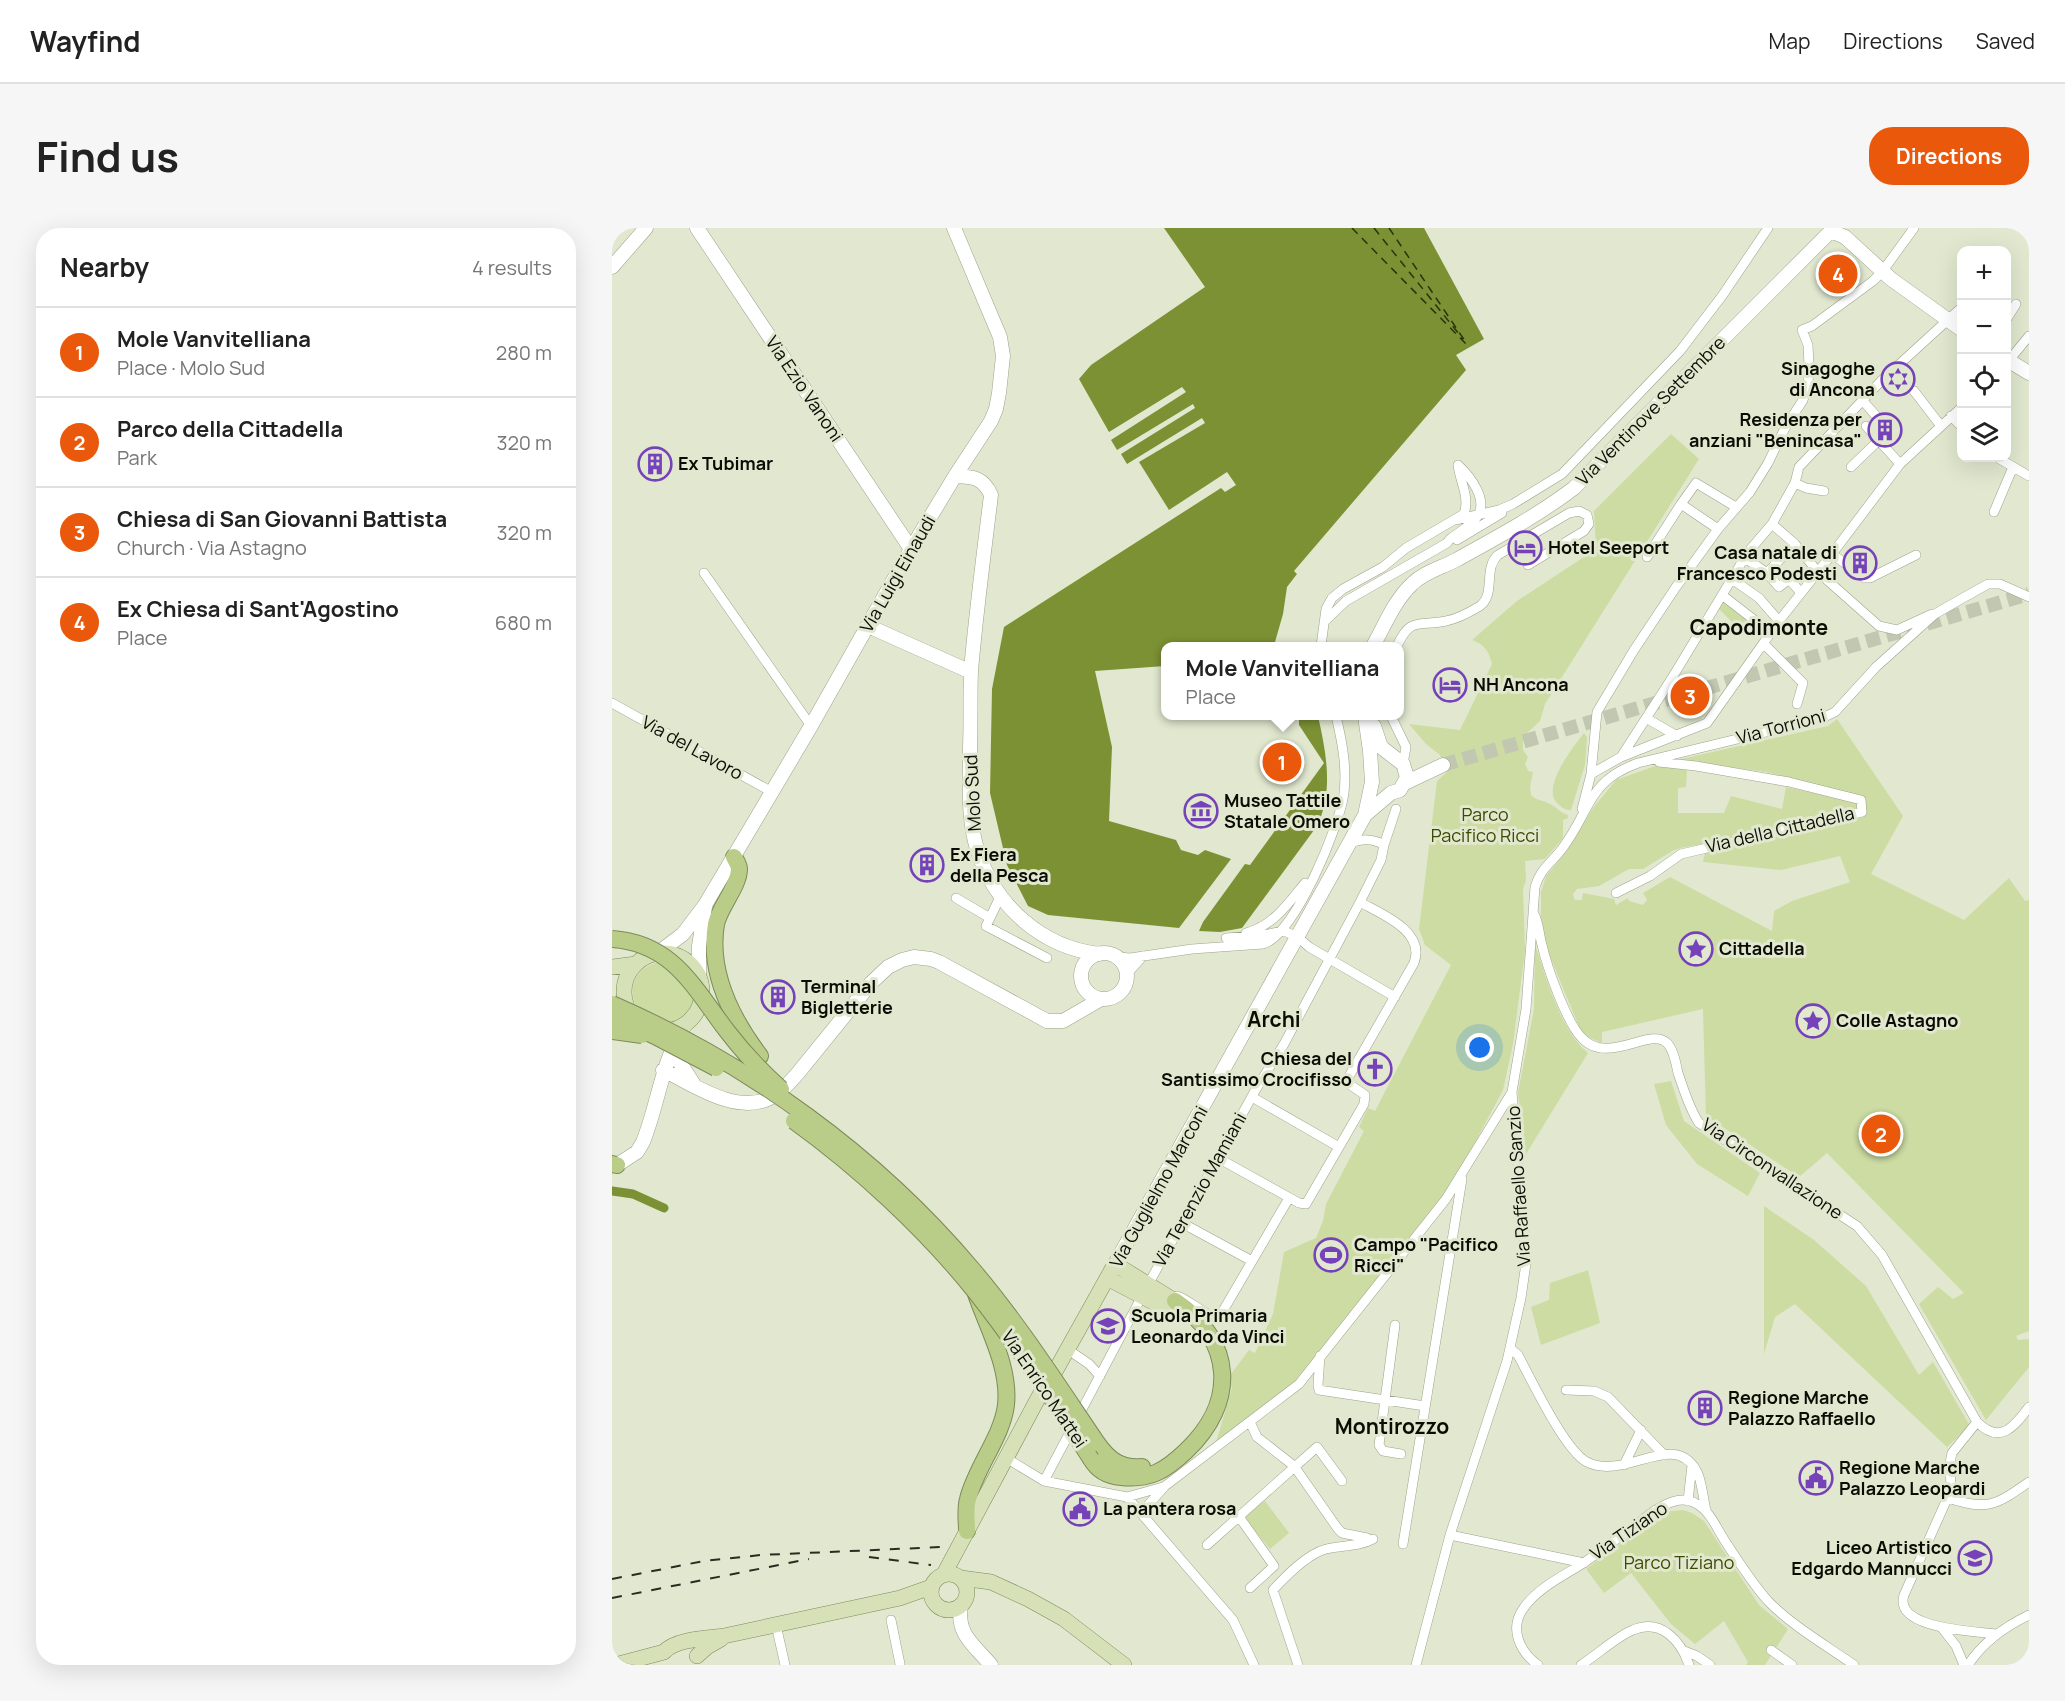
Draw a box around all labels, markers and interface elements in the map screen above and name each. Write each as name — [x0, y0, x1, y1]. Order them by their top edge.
text: Wayfind — [30, 22, 140, 60]
text: Map — [1769, 27, 1810, 55]
text: Directions — [1843, 27, 1943, 55]
text: Saved — [1976, 27, 2035, 55]
text: Find us — [36, 127, 179, 185]
button: Directions — [1869, 127, 2029, 185]
map controls — [1957, 246, 2011, 462]
button: + — [1957, 246, 2011, 300]
text: Nearby — [60, 249, 149, 285]
pin: 4 — [1818, 252, 1858, 296]
text: 4 results — [472, 254, 552, 281]
button: − — [1957, 300, 2011, 354]
text: Mole Vanvitelliana — [117, 324, 311, 354]
street label: Via Ventinove Settembre — [1570, 330, 1730, 490]
street label: Via Ezio Vanoni — [761, 331, 849, 446]
text: 1 — [75, 339, 84, 366]
text: 280 m — [496, 339, 552, 366]
text: Place · Molo Sud — [117, 354, 265, 381]
button: locate — [1957, 354, 2011, 408]
place label: Sinagoghe di Ancona — [1781, 356, 1875, 401]
synagogue icon: Sinagoghe di Ancona — [1880, 361, 1916, 397]
place label: Residenza per anziani "Benincasa" — [1689, 407, 1862, 452]
button: layers — [1957, 408, 2011, 462]
building icon: Residenza per anziani "Benincasa" — [1867, 412, 1903, 448]
text: Parco della Cittadella — [117, 414, 343, 444]
text: 2 — [74, 429, 85, 456]
text: 320 m — [496, 429, 552, 456]
text: Park — [117, 444, 157, 471]
building icon: Ex Tubimar — [637, 446, 673, 482]
place label: Ex Tubimar — [678, 451, 773, 475]
text: Chiesa di San Giovanni Battista — [117, 504, 447, 534]
street label: Via Luigi Einaudi — [854, 511, 940, 636]
text: 3 — [74, 519, 85, 546]
text: 320 m — [496, 519, 552, 546]
hotel icon: Hotel Seeport — [1507, 530, 1543, 566]
text: Church · Via Astagno — [117, 534, 307, 561]
place label: Hotel Seeport — [1548, 535, 1669, 559]
place label: Casa natale di Francesco Podesti — [1677, 540, 1837, 585]
building icon: Casa natale di Francesco Podesti — [1842, 545, 1878, 581]
text: Ex Chiesa di Sant'Agostino — [117, 594, 399, 624]
text: 4 — [73, 609, 86, 636]
text: 680 m — [495, 609, 552, 636]
district label: Capodimonte — [1690, 613, 1828, 641]
text: Place — [117, 624, 167, 651]
popup — [1161, 642, 1404, 720]
text: Mole Vanvitelliana — [1186, 653, 1379, 683]
hotel icon: NH Ancona — [1432, 667, 1468, 703]
place label: NH Ancona — [1473, 672, 1569, 696]
pin: 3 — [1670, 674, 1710, 718]
text: Place — [1186, 683, 1236, 710]
street label: Via Torrioni — [1734, 703, 1828, 749]
street label: Via del Lavoro — [637, 709, 748, 785]
pin: 1 — [1262, 740, 1302, 784]
street label: Molo Sud — [958, 754, 986, 832]
place label: Museo Tattile Statale Omero — [1224, 788, 1350, 833]
museum icon: Museo Tattile Statale Omero — [1183, 793, 1219, 829]
street label: Via della Cittadella — [1703, 800, 1856, 858]
park label: Parco Pacifico Ricci — [1431, 802, 1539, 847]
place label: Ex Fiera della Pesca — [950, 842, 1049, 887]
building icon: Ex Fiera della Pesca — [909, 847, 945, 883]
place icon: Cittadella — [1678, 931, 1714, 967]
place label: Cittadella — [1719, 936, 1805, 960]
place label: Terminal Bigletterie — [801, 974, 893, 1019]
building icon: Terminal Bigletterie — [760, 979, 796, 1015]
place icon: Colle Astagno — [1795, 1003, 1831, 1039]
district label: Archi — [1247, 1005, 1301, 1033]
place label: Colle Astagno — [1836, 1008, 1958, 1032]
your location — [1465, 1033, 1494, 1062]
place label: Chiesa del Santissimo Crocifisso — [1161, 1046, 1352, 1091]
church icon: Chiesa del Santissimo Crocifisso — [1357, 1051, 1393, 1087]
street label: Via Guglielmo Marconi — [1104, 1101, 1213, 1272]
street label: Via Raffaello Sanzio — [1500, 1105, 1536, 1267]
street label: Via Terenzio Mamiani — [1147, 1108, 1252, 1271]
street label: Via Circonvallazione — [1697, 1112, 1848, 1224]
pin: 2 — [1862, 1112, 1900, 1156]
place label: Campo "Pacifico Ricci" — [1354, 1232, 1498, 1277]
sports icon: Campo "Pacifico Ricci" — [1313, 1237, 1349, 1273]
place label: Scuola Primaria Leonardo da Vinci — [1131, 1303, 1285, 1348]
school or university icon: Scuola Primaria Leonardo da Vinci — [1090, 1308, 1126, 1344]
street label: Via Enrico Mattei — [997, 1325, 1093, 1452]
place label: Regione Marche Palazzo Raffaello — [1728, 1385, 1876, 1430]
building icon: Regione Marche Palazzo Raffaello — [1687, 1390, 1723, 1426]
district label: Montirozzo — [1335, 1412, 1449, 1440]
place label: Regione Marche Palazzo Leopardi — [1839, 1455, 1985, 1500]
public building icon: Regione Marche Palazzo Leopardi — [1798, 1460, 1834, 1496]
public building icon: La pantera rosa — [1062, 1491, 1098, 1527]
place label: La pantera rosa — [1103, 1496, 1236, 1520]
street label: Via Tiziano — [1585, 1496, 1672, 1565]
place label: Liceo Artistico Edgardo Mannucci — [1791, 1535, 1952, 1580]
school or university icon: Liceo Artistico Edgardo Mannucci — [1957, 1540, 1993, 1576]
park label: Parco Tiziano — [1624, 1550, 1734, 1574]

